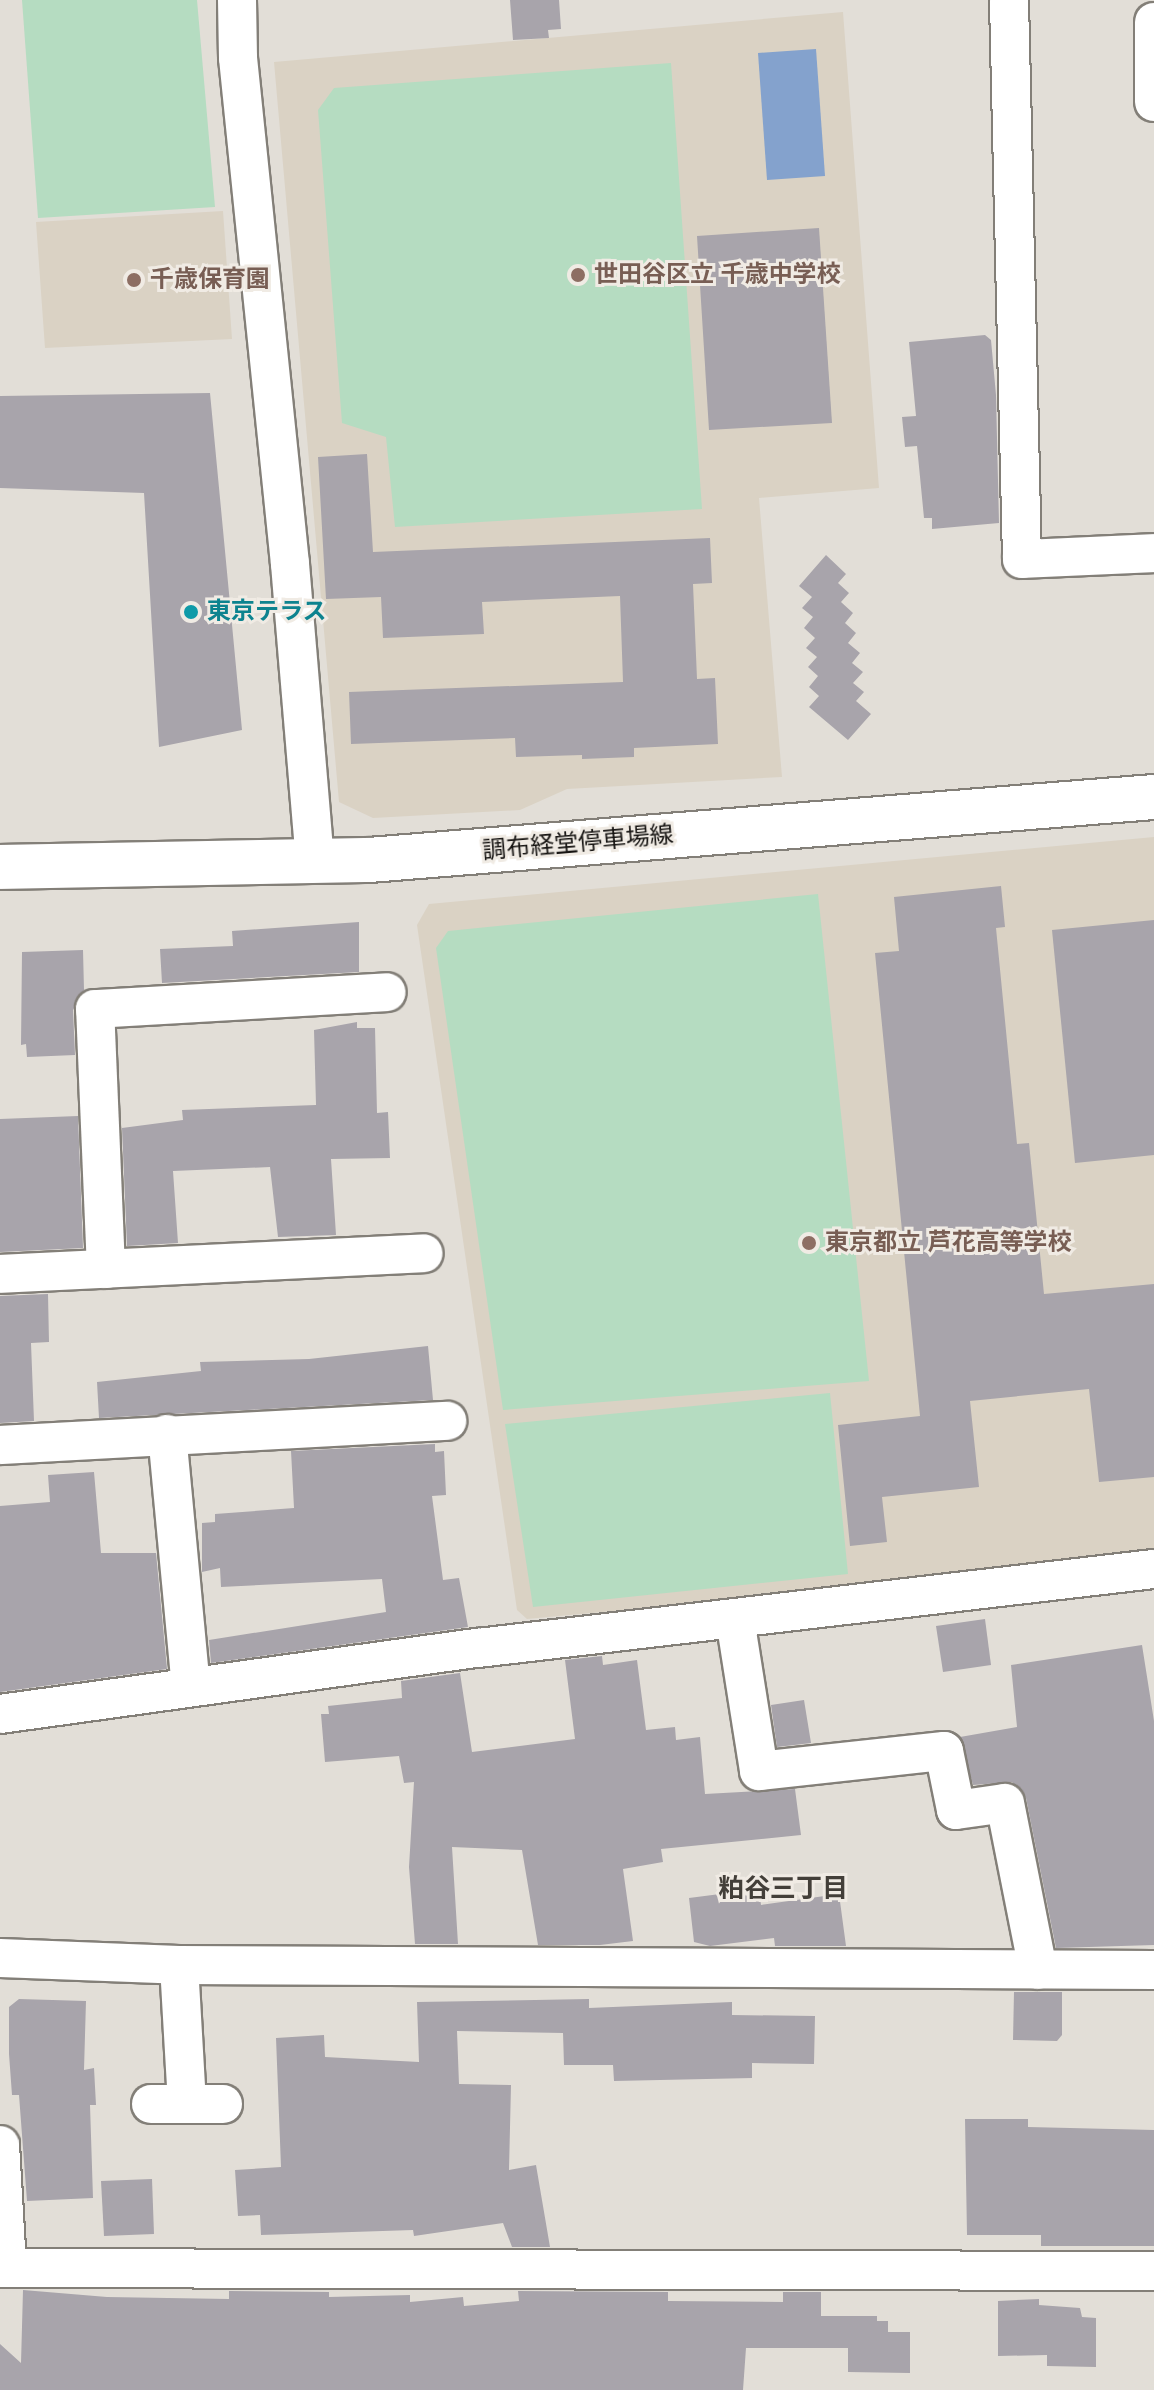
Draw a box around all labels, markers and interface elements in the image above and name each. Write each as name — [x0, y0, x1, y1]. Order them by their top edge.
place label: 世田谷区立 千歳中学校 — [594, 261, 841, 289]
place label: 千歳保育園 — [150, 266, 270, 294]
marker: 世田谷区立 千歳中学校 — [569, 266, 587, 284]
marker: 千歳保育園 — [125, 271, 143, 289]
place label: 東京テラス — [207, 598, 327, 626]
marker: 東京テラス — [182, 603, 200, 621]
street label: 調布経堂停車場線 — [481, 820, 675, 866]
place label: 東京都立 芦花高等学校 — [825, 1229, 1072, 1257]
marker: 東京都立 芦花高等学校 — [800, 1234, 818, 1252]
district label: 粕谷三丁目 — [718, 1873, 848, 1905]

